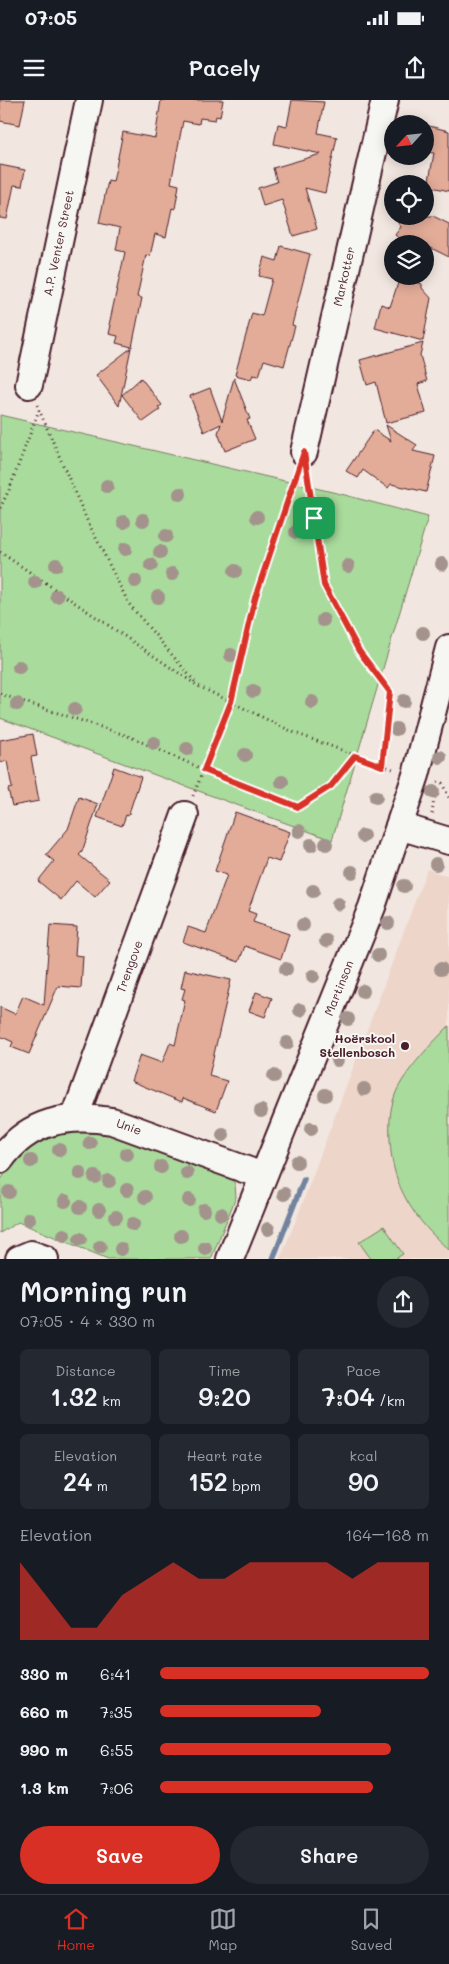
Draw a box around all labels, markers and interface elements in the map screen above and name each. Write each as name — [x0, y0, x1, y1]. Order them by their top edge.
text: 07:05 — [25, 5, 77, 30]
text: Pacely — [188, 53, 261, 82]
icon: menu — [20, 54, 48, 82]
icon: share — [401, 54, 429, 82]
north arrow — [384, 115, 434, 165]
map controls — [384, 115, 434, 285]
button: locate — [384, 175, 434, 225]
street label: A.P. Venter Street — [39, 188, 77, 297]
button: layers — [384, 235, 434, 285]
street label: Markotter — [329, 245, 358, 308]
pin — [293, 497, 335, 539]
icon: arrive — [300, 504, 328, 532]
street label: Trengove — [112, 938, 146, 995]
street label: Martinson — [320, 958, 357, 1018]
place label: Hoërskool Stellenbosch — [319, 1030, 395, 1060]
marker: Hoërskool Stellenbosch — [399, 1040, 411, 1052]
street label: Unie — [114, 1114, 144, 1138]
text: Morning run — [20, 1273, 187, 1309]
button: share — [377, 1276, 429, 1328]
text: 07:05 · 4 × 330 m — [20, 1310, 155, 1331]
text: Distance — [55, 1361, 116, 1380]
text: Time — [209, 1361, 240, 1380]
text: Pace — [346, 1361, 381, 1380]
text: 1.32 — [50, 1380, 98, 1412]
text: 9:20 — [198, 1380, 251, 1412]
text: 7:04 — [322, 1380, 375, 1412]
text: km — [98, 1391, 121, 1410]
text: /km — [375, 1391, 405, 1410]
text: Elevation — [54, 1446, 117, 1465]
text: Heart rate — [187, 1446, 262, 1465]
text: kcal — [350, 1446, 377, 1465]
text: 24 — [63, 1465, 92, 1497]
text: 152 — [188, 1465, 228, 1497]
text: 90 — [348, 1465, 379, 1497]
text: m — [92, 1476, 108, 1495]
text: bpm — [228, 1476, 261, 1495]
text: Elevation — [20, 1524, 92, 1545]
text: 164–168 m — [345, 1524, 429, 1545]
text: 330 m — [20, 1663, 68, 1684]
text: 6:41 — [100, 1663, 131, 1684]
text: 660 m — [20, 1701, 68, 1722]
text: 7:35 — [100, 1701, 133, 1722]
text: 990 m — [20, 1739, 68, 1760]
text: 6:55 — [100, 1739, 133, 1760]
text: 1.3 km — [20, 1777, 69, 1798]
text: 7:06 — [100, 1777, 133, 1798]
button: Save — [20, 1826, 220, 1884]
button: Share — [230, 1826, 429, 1884]
tab: Home — [57, 1905, 95, 1954]
tab: Map — [209, 1905, 237, 1954]
tab: Saved — [351, 1905, 392, 1954]

